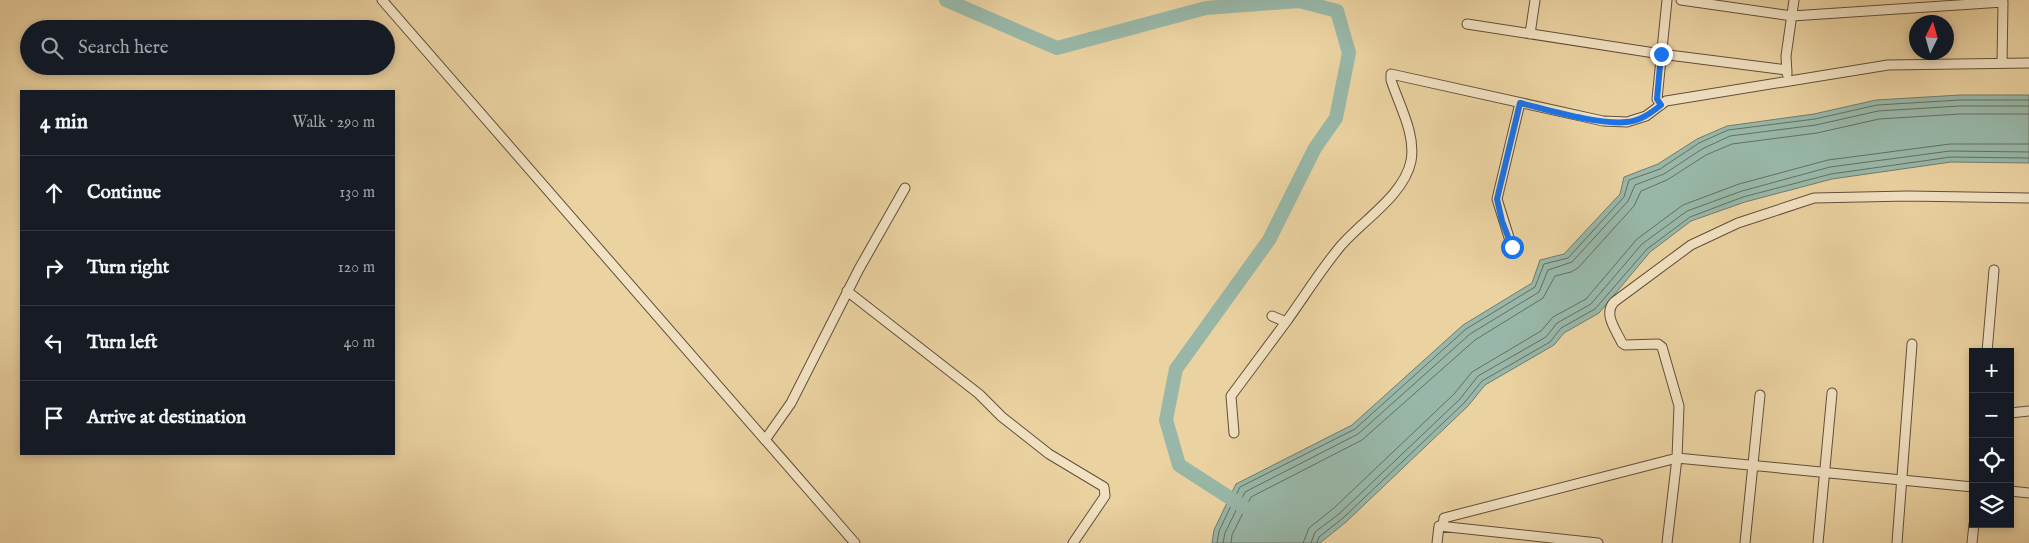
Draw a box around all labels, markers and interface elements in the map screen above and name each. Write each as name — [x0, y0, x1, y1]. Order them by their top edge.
north arrow — [1909, 15, 1954, 60]
search box — [20, 20, 395, 75]
icon: search — [38, 34, 66, 62]
text: Search here — [78, 36, 169, 60]
route end — [1650, 43, 1673, 66]
text: 4 min — [40, 109, 88, 136]
text: Walk · 290 m — [292, 113, 375, 133]
icon: ahead — [40, 179, 68, 207]
text: Continue — [87, 181, 161, 205]
text: 130 m — [339, 183, 375, 203]
route start — [1501, 236, 1524, 259]
icon: right — [40, 254, 68, 282]
text: Turn right — [87, 256, 169, 280]
text: 120 m — [338, 258, 375, 278]
icon: left — [40, 329, 68, 357]
text: Turn left — [87, 331, 158, 355]
text: 40 m — [343, 333, 375, 353]
map controls — [1969, 348, 2014, 528]
button: + — [1969, 348, 2014, 393]
button: − — [1969, 393, 2014, 438]
icon: arrive — [40, 404, 68, 432]
text: Arrive at destination — [87, 406, 246, 430]
button: locate — [1969, 438, 2014, 483]
button: layers — [1969, 483, 2014, 528]

